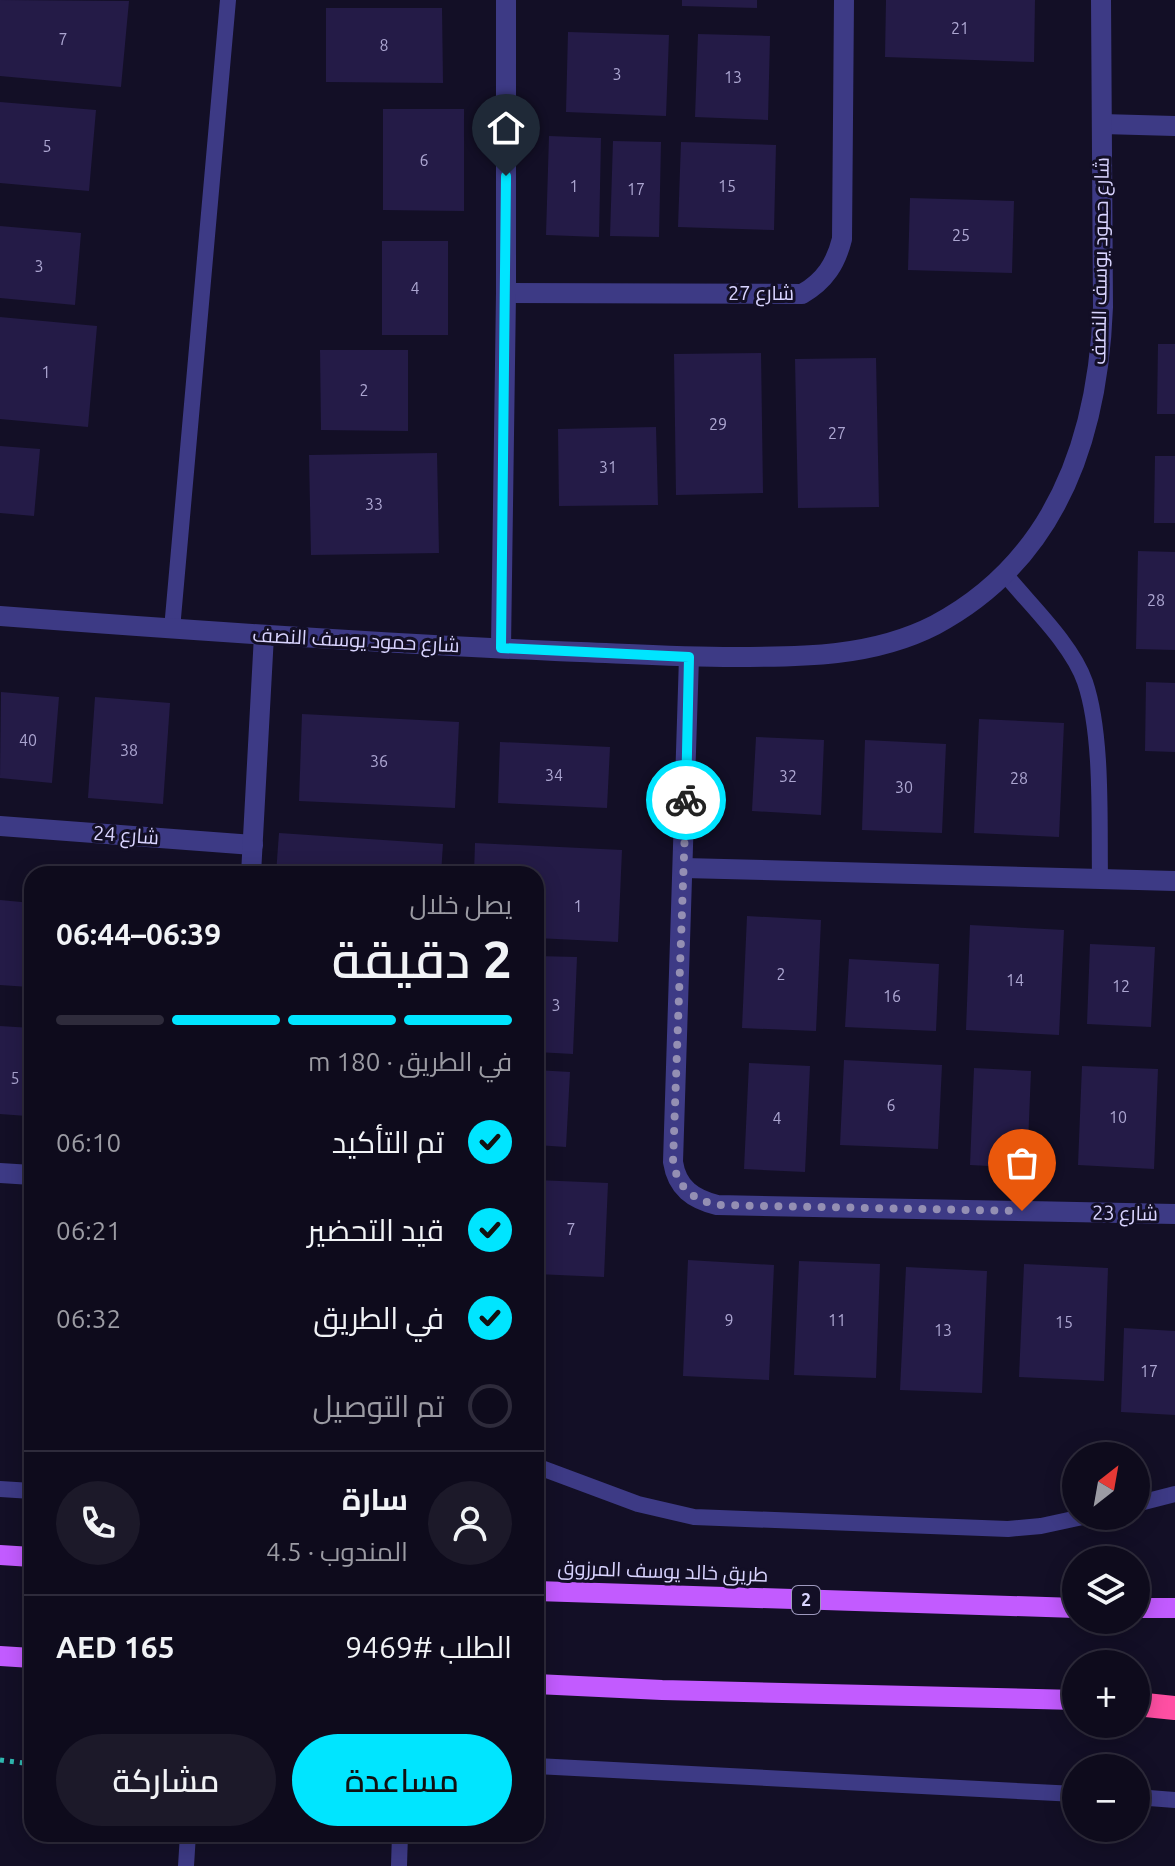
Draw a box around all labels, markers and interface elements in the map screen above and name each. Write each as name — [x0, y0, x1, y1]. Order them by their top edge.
house number: 21 — [951, 19, 969, 37]
house number: 7 — [58, 30, 68, 48]
house number: 8 — [379, 36, 389, 54]
house number: 3 — [612, 65, 622, 83]
house number: 13 — [724, 68, 742, 86]
pin — [472, 94, 540, 176]
icon: home — [484, 106, 528, 150]
house number: 5 — [42, 137, 52, 155]
house number: 6 — [419, 151, 429, 169]
street label: شارع حمود يوسف النصف — [1086, 157, 1116, 365]
house number: 1 — [569, 177, 579, 195]
house number: 15 — [718, 177, 736, 195]
house number: 17 — [627, 180, 645, 198]
house number: 25 — [952, 226, 970, 244]
house number: 3 — [34, 257, 44, 275]
house number: 4 — [410, 279, 420, 297]
street label: شارع 27 — [728, 281, 794, 307]
house number: 1 — [41, 363, 51, 381]
house number: 2 — [359, 381, 369, 399]
house number: 29 — [709, 415, 727, 433]
house number: 27 — [828, 424, 846, 442]
house number: 31 — [599, 458, 617, 476]
house number: 33 — [365, 495, 383, 513]
house number: 28 — [1147, 591, 1165, 609]
street label: شارع حمود يوسف النصف — [252, 623, 460, 659]
house number: 40 — [19, 731, 37, 749]
house number: 38 — [120, 741, 138, 759]
house number: 36 — [370, 752, 388, 770]
courier — [646, 760, 726, 840]
house number: 34 — [545, 766, 563, 784]
house number: 32 — [779, 767, 797, 785]
house number: 28 — [1010, 769, 1028, 787]
icon: bike — [664, 778, 708, 822]
house number: 30 — [895, 778, 913, 796]
street label: شارع 24 — [92, 821, 160, 851]
text: يصل خلال — [410, 890, 512, 919]
house number: 1 — [573, 897, 583, 915]
text: 06:39–06:44 — [56, 917, 221, 951]
text: 2 دقيقة — [332, 930, 512, 988]
house number: 2 — [776, 965, 786, 983]
house number: 14 — [1006, 971, 1024, 989]
house number: 12 — [1112, 977, 1130, 995]
house number: 16 — [883, 987, 901, 1005]
house number: 3 — [551, 996, 561, 1014]
text: في الطريق · 180 m — [308, 1047, 512, 1076]
house number: 5 — [10, 1069, 20, 1087]
house number: 6 — [886, 1096, 896, 1114]
house number: 10 — [1109, 1108, 1127, 1126]
house number: 4 — [772, 1109, 782, 1127]
icon: check — [468, 1120, 512, 1164]
text: تم التأكيد — [332, 1125, 444, 1159]
text: 06:10 — [56, 1128, 121, 1157]
pin — [988, 1129, 1056, 1211]
icon: bag — [1000, 1141, 1044, 1185]
street label: شارع 23 — [1092, 1200, 1158, 1228]
icon: check — [468, 1208, 512, 1252]
text: قيد التحضير — [307, 1213, 444, 1247]
text: 06:21 — [56, 1216, 121, 1245]
house number: 7 — [566, 1220, 576, 1238]
icon: check — [468, 1296, 512, 1340]
text: في الطريق — [313, 1301, 444, 1335]
text: 06:32 — [56, 1304, 121, 1333]
house number: 9 — [724, 1311, 734, 1329]
house number: 11 — [828, 1311, 846, 1329]
house number: 15 — [1055, 1313, 1073, 1331]
house number: 13 — [934, 1321, 952, 1339]
house number: 17 — [1140, 1362, 1158, 1380]
text: تم التوصيل — [312, 1389, 444, 1423]
north arrow — [1062, 1442, 1150, 1530]
map controls — [1062, 1442, 1150, 1842]
button: phone — [56, 1481, 140, 1565]
button: person — [428, 1481, 512, 1565]
text: سارة — [342, 1482, 408, 1516]
text: المندوب · 4.5 — [266, 1537, 408, 1566]
button: layers — [1062, 1546, 1150, 1634]
street label: طريق خالد يوسف المرزوق — [557, 1555, 769, 1588]
road number: 2 — [792, 1586, 820, 1614]
text: AED 165 — [56, 1630, 175, 1664]
text: الطلب #9469 — [345, 1630, 512, 1664]
button: + — [1062, 1650, 1150, 1738]
button: مشاركة — [56, 1734, 276, 1826]
button: مساعدة — [292, 1734, 512, 1826]
button: − — [1062, 1754, 1150, 1842]

